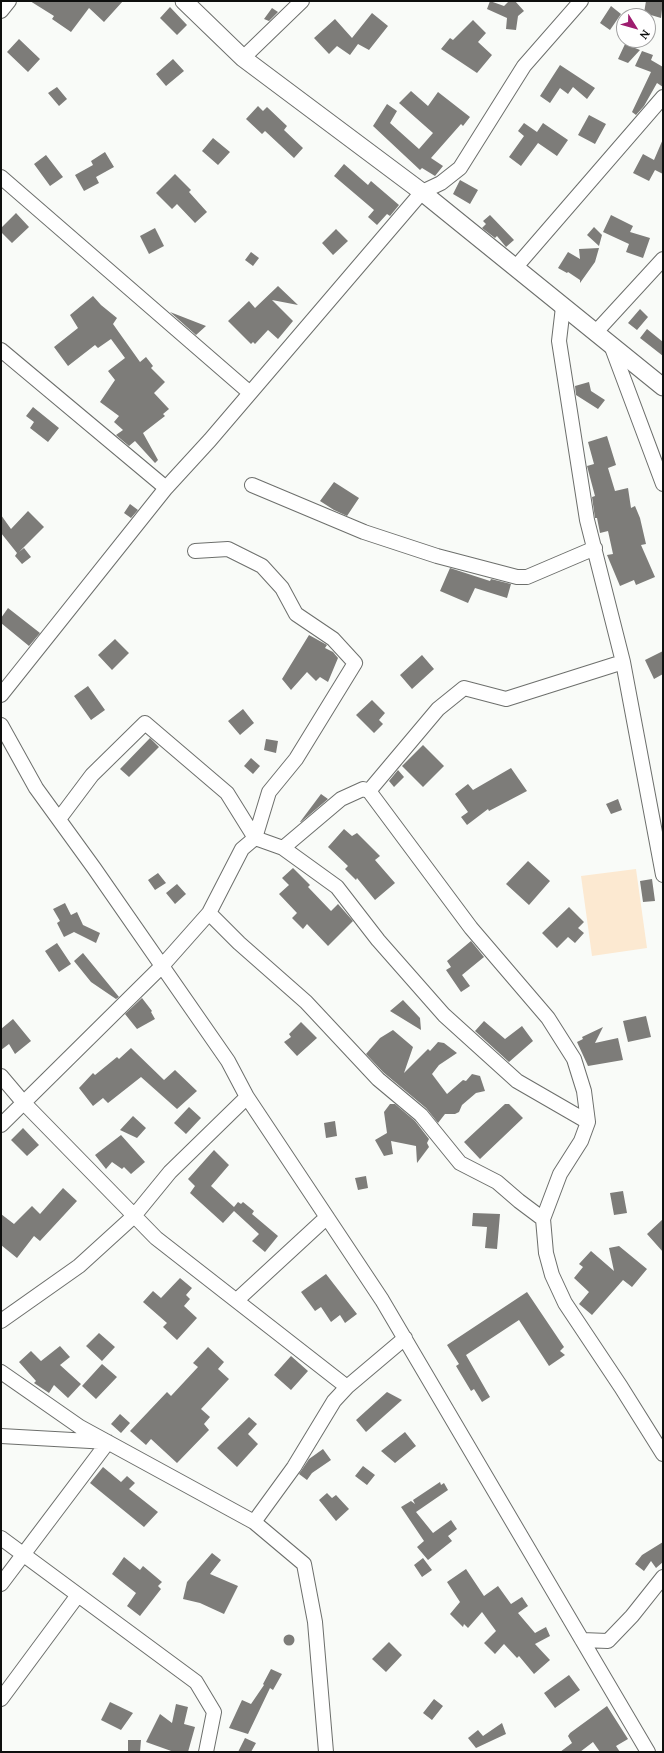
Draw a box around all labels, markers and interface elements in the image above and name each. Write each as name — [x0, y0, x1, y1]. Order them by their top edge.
north arrow — [616, 8, 656, 48]
text: N — [637, 27, 653, 42]

